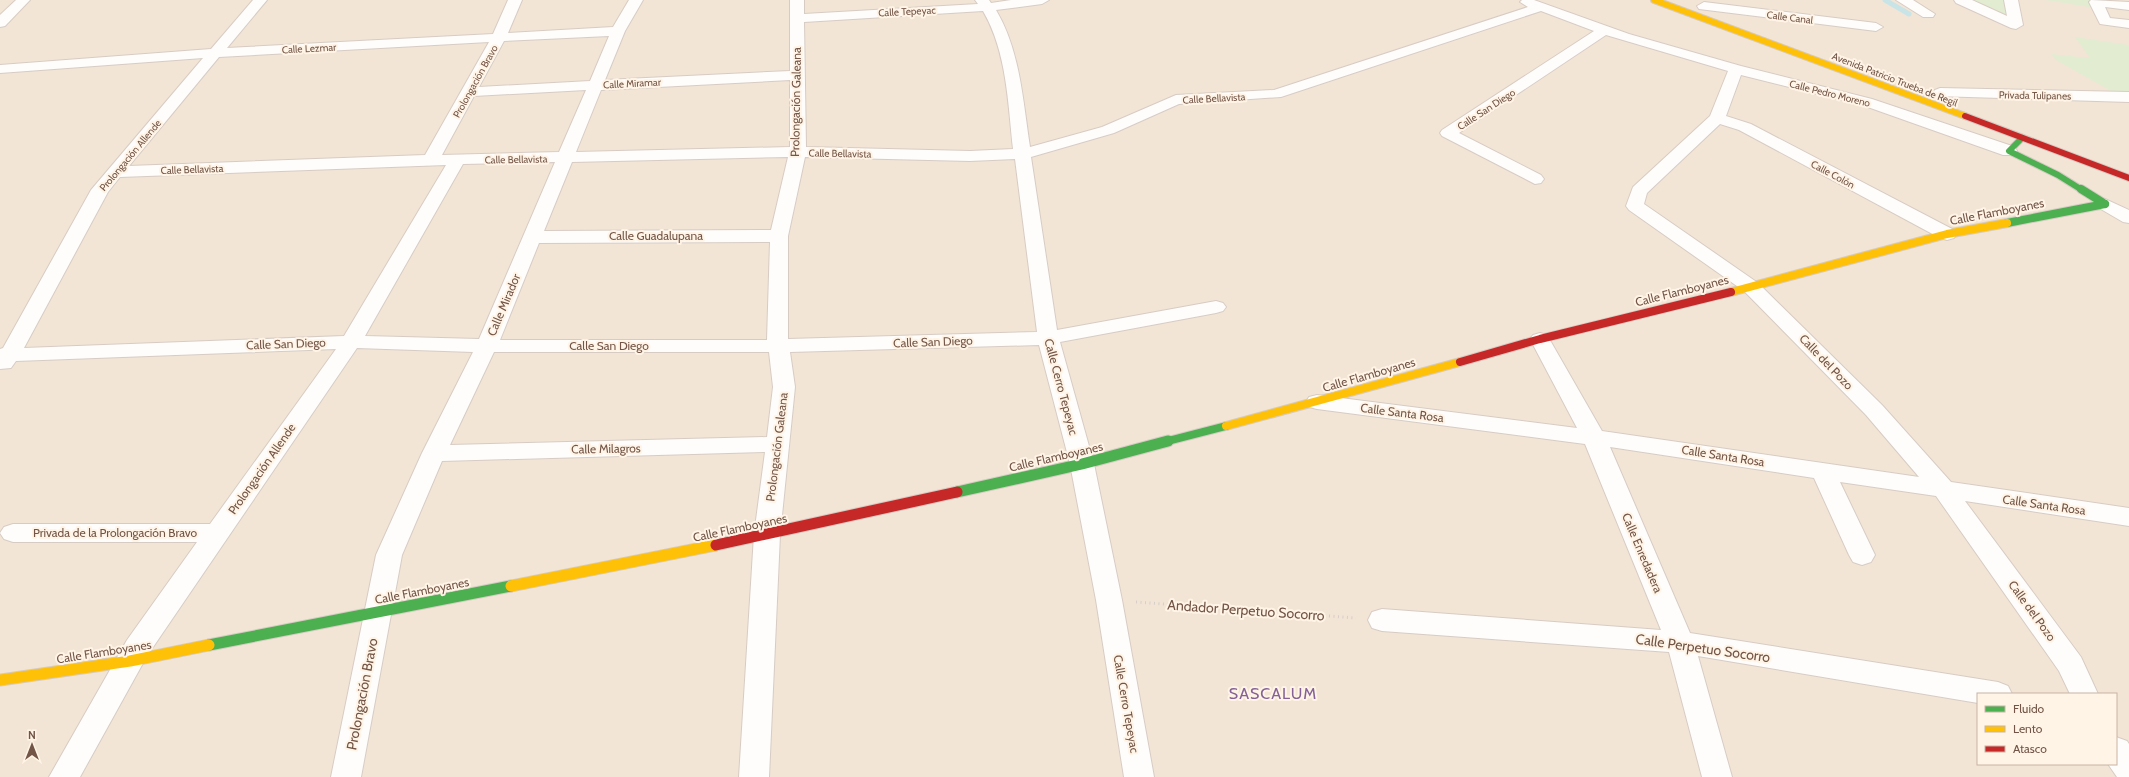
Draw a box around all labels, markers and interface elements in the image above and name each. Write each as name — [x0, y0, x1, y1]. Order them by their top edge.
street label: Calle Tepeyac — [878, 3, 937, 19]
street label: Calle Canal — [1766, 8, 1815, 27]
street label: Calle Lezmar — [281, 41, 337, 56]
street label: Prolongación Bravo — [450, 42, 501, 120]
street label: Prolongación Galeana — [787, 47, 804, 157]
street label: Avenida Patricio Trueba de Regil — [1830, 49, 1960, 110]
street label: Calle Miramar — [603, 75, 662, 92]
street label: Calle Pedro Moreno — [1788, 77, 1872, 110]
street label: Calle San Diego — [1455, 86, 1518, 133]
street label: Privada Tulipanes — [1999, 88, 2071, 103]
street label: Calle Bellavista — [1182, 90, 1246, 107]
street label: Prolongación Allende — [97, 117, 164, 194]
street label: Calle Bellavista — [808, 146, 872, 161]
street label: Calle Bellavista — [485, 152, 548, 167]
street label: Calle Colón — [1809, 157, 1857, 192]
street label: Calle Bellavista — [160, 162, 224, 177]
street label: Calle Flamboyanes — [1949, 195, 2045, 228]
street label: Calle Guadalupana — [609, 228, 703, 243]
street label: Calle Mirador — [484, 271, 523, 338]
street label: Calle Flamboyanes — [1634, 272, 1730, 309]
street label: Calle del Pozo — [1796, 331, 1857, 393]
street label: Calle San Diego — [893, 333, 973, 350]
street label: Calle San Diego — [246, 335, 326, 352]
street label: Calle Cerro Tepeyac — [1041, 337, 1082, 437]
street label: Calle San Diego — [569, 338, 649, 353]
street label: Calle Flamboyanes — [1321, 354, 1417, 395]
street label: Prolongación Galeana — [762, 391, 791, 502]
street label: Calle Santa Rosa — [1360, 400, 1445, 425]
street label: Prolongación Allende — [225, 420, 299, 517]
street label: Calle Flamboyanes — [1008, 438, 1104, 475]
street label: Calle Milagros — [571, 440, 641, 457]
street label: Calle Santa Rosa — [1681, 442, 1766, 470]
street label: Calle Santa Rosa — [2002, 491, 2087, 518]
street label: Calle Flamboyanes — [692, 510, 788, 545]
street label: Calle Enredadera — [1619, 511, 1666, 595]
street label: Privada de la Prolongación Bravo — [33, 525, 197, 540]
street label: Calle Flamboyanes — [374, 574, 470, 607]
street label: Calle del Pozo — [2005, 577, 2060, 644]
street label: Andador Perpetuo Socorro — [1167, 596, 1325, 624]
street label: Calle Perpetuo Socorro — [1635, 630, 1772, 666]
street label: Prolongación Bravo — [342, 636, 382, 752]
street label: Calle Flamboyanes — [55, 637, 152, 666]
street label: Calle Cerro Tepeyac — [1110, 654, 1143, 755]
district label: SASCALUM — [1229, 684, 1317, 703]
legend — [1977, 693, 2117, 765]
text: Fluido — [2013, 701, 2045, 716]
text: Lento — [2013, 721, 2043, 736]
north arrow — [12, 725, 52, 765]
text: N — [28, 728, 36, 742]
text: Atasco — [2013, 741, 2047, 756]

